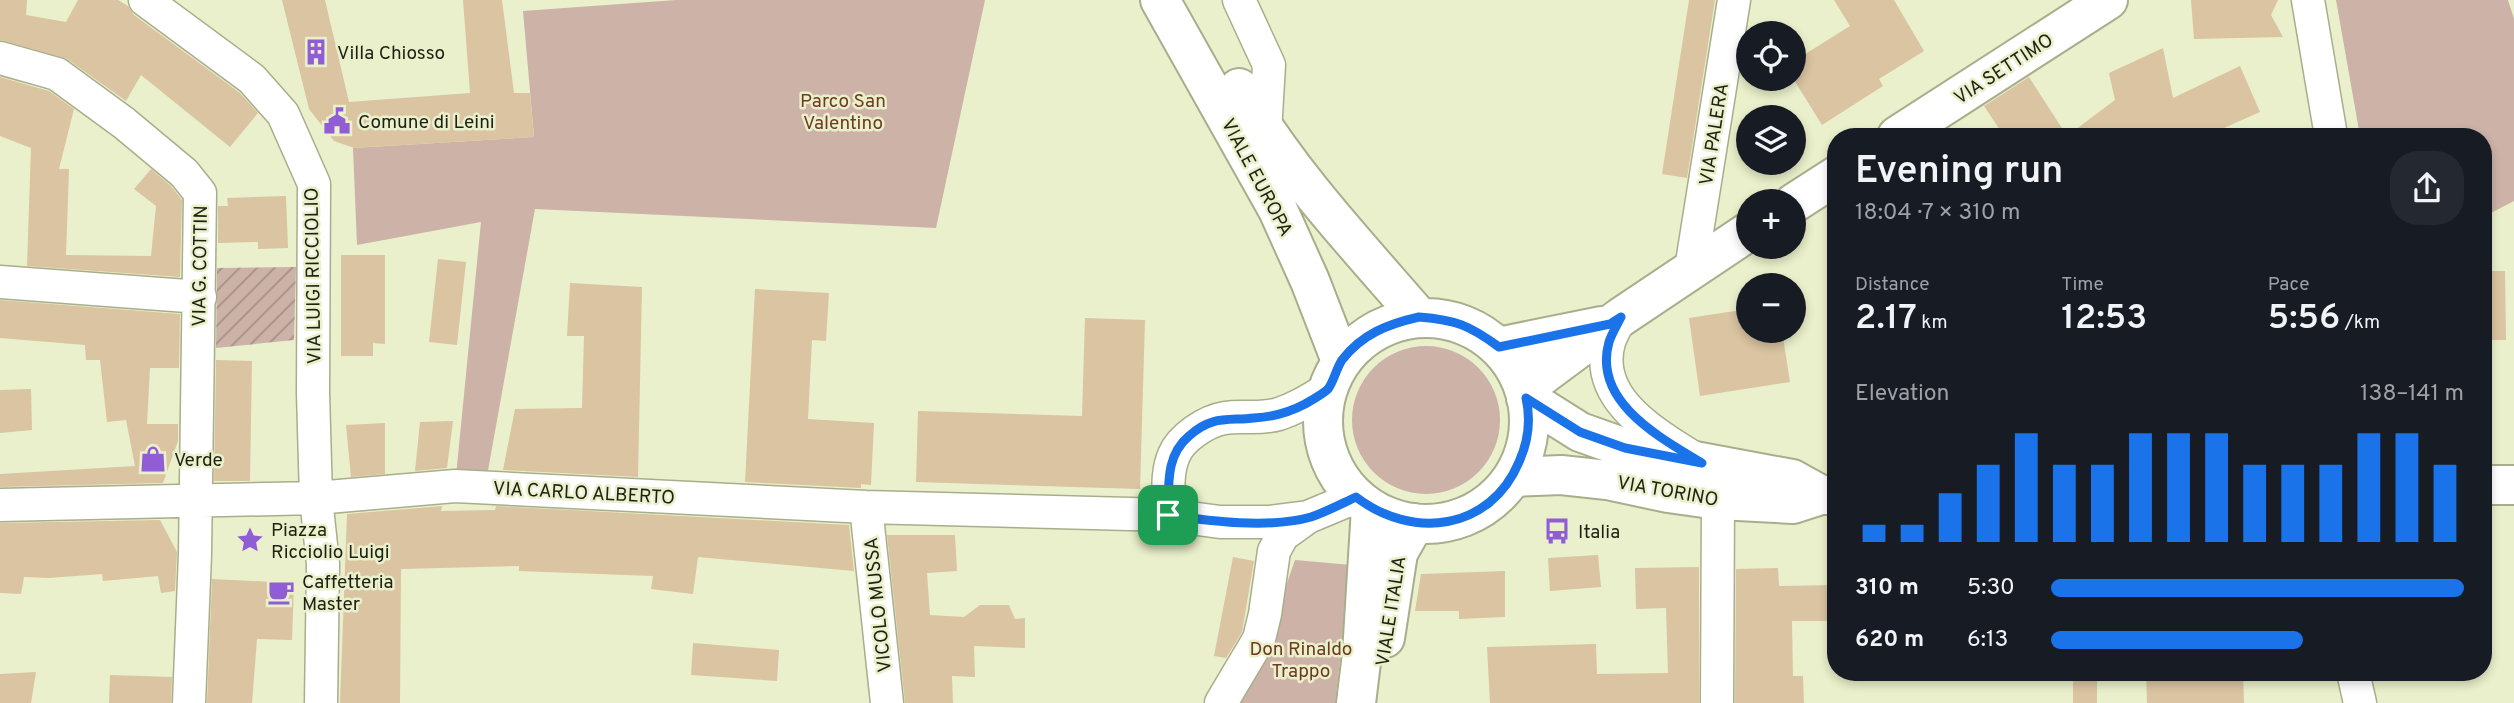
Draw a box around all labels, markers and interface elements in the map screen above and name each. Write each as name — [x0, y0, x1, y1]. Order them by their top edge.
map controls — [1736, 21, 1806, 343]
button: locate — [1736, 21, 1806, 91]
street label: VIA SETTIMO — [1950, 29, 2058, 111]
building icon: Villa Chiosso — [301, 37, 331, 67]
place label: Villa Chiosso — [337, 42, 445, 66]
street label: VIA PALERA — [1695, 81, 1735, 187]
park label: Parco San Valentino — [800, 90, 886, 136]
button: layers — [1736, 105, 1806, 175]
public building icon: Comune di Leini — [322, 106, 352, 136]
place label: Comune di Leini — [358, 111, 495, 135]
street label: VIALE EUROPA — [1215, 115, 1297, 241]
text: Evening run — [1855, 148, 2063, 197]
button: share — [2390, 151, 2464, 225]
street label: VIA LUIGI RICCIOLIO — [300, 187, 328, 365]
button: + — [1736, 189, 1806, 259]
text: 18:04 · 7 × 310 m — [1855, 199, 2021, 228]
street label: VIA G. COTTIN — [188, 205, 214, 327]
button: − — [1736, 273, 1806, 343]
text: Distance — [1855, 273, 1930, 297]
text: Time — [2061, 273, 2104, 297]
text: Pace — [2268, 273, 2309, 297]
text: 2.17 — [1855, 297, 1917, 341]
text: 12:53 — [2061, 297, 2147, 341]
text: 5:56 — [2268, 297, 2340, 341]
text: km — [1917, 311, 1948, 335]
text: /km — [2340, 311, 2380, 335]
text: Elevation — [1855, 380, 1950, 409]
text: 138–141 m — [2360, 380, 2464, 409]
shop icon: Verde — [138, 444, 168, 474]
place label: Verde — [174, 449, 223, 473]
street label: VIA TORINO — [1615, 471, 1720, 513]
street label: VIA CARLO ALBERTO — [492, 477, 676, 511]
pin — [1138, 485, 1198, 545]
icon: arrive — [1149, 496, 1187, 534]
bus stop icon: Italia — [1542, 516, 1572, 546]
place label: Piazza Ricciolio Luigi — [271, 519, 390, 565]
place label: Italia — [1578, 521, 1620, 545]
place icon: Piazza Ricciolio Luigi — [235, 525, 265, 555]
street label: VICOLO MUSSA — [860, 536, 898, 674]
street label: VIALE ITALIA — [1371, 554, 1413, 668]
place label: Caffetteria Master — [302, 571, 394, 617]
text: 310 m — [1855, 574, 1919, 603]
text: 5:30 — [1967, 574, 2015, 603]
cafe icon: Caffetteria Master — [266, 577, 296, 607]
text: 620 m — [1855, 626, 1924, 655]
text: 6:13 — [1967, 626, 2008, 655]
park label: Don Rinaldo Trappo — [1250, 638, 1352, 684]

